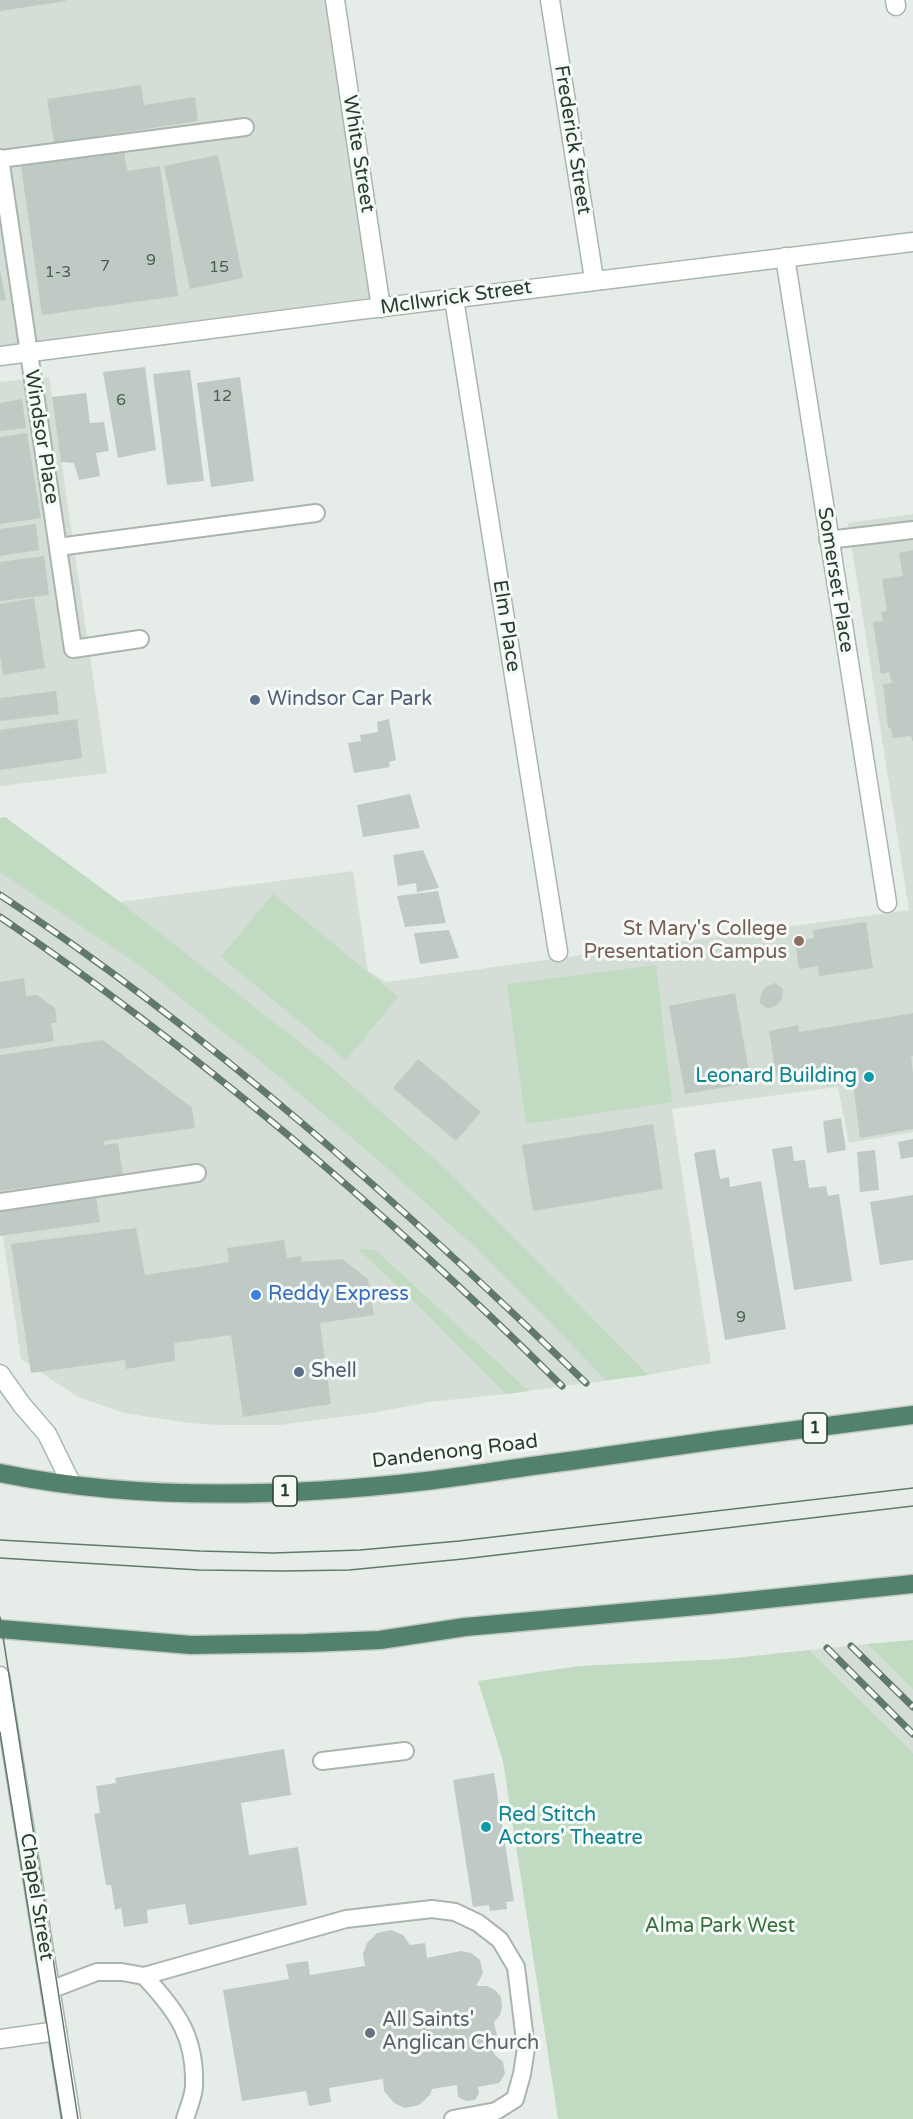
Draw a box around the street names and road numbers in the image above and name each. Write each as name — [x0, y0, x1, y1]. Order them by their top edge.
street label: Frederick Street — [548, 64, 596, 216]
street label: White Street — [337, 94, 379, 214]
street label: McIlwrick Street — [379, 275, 533, 321]
street label: Windsor Place — [19, 368, 63, 506]
street label: Somerset Place — [812, 506, 858, 654]
street label: Elm Place — [487, 578, 525, 674]
road number: 1 — [803, 1413, 827, 1443]
street label: Dandenong Road — [371, 1430, 539, 1474]
road number: 1 — [273, 1476, 297, 1506]
street label: Chapel Street — [14, 1832, 58, 1962]

